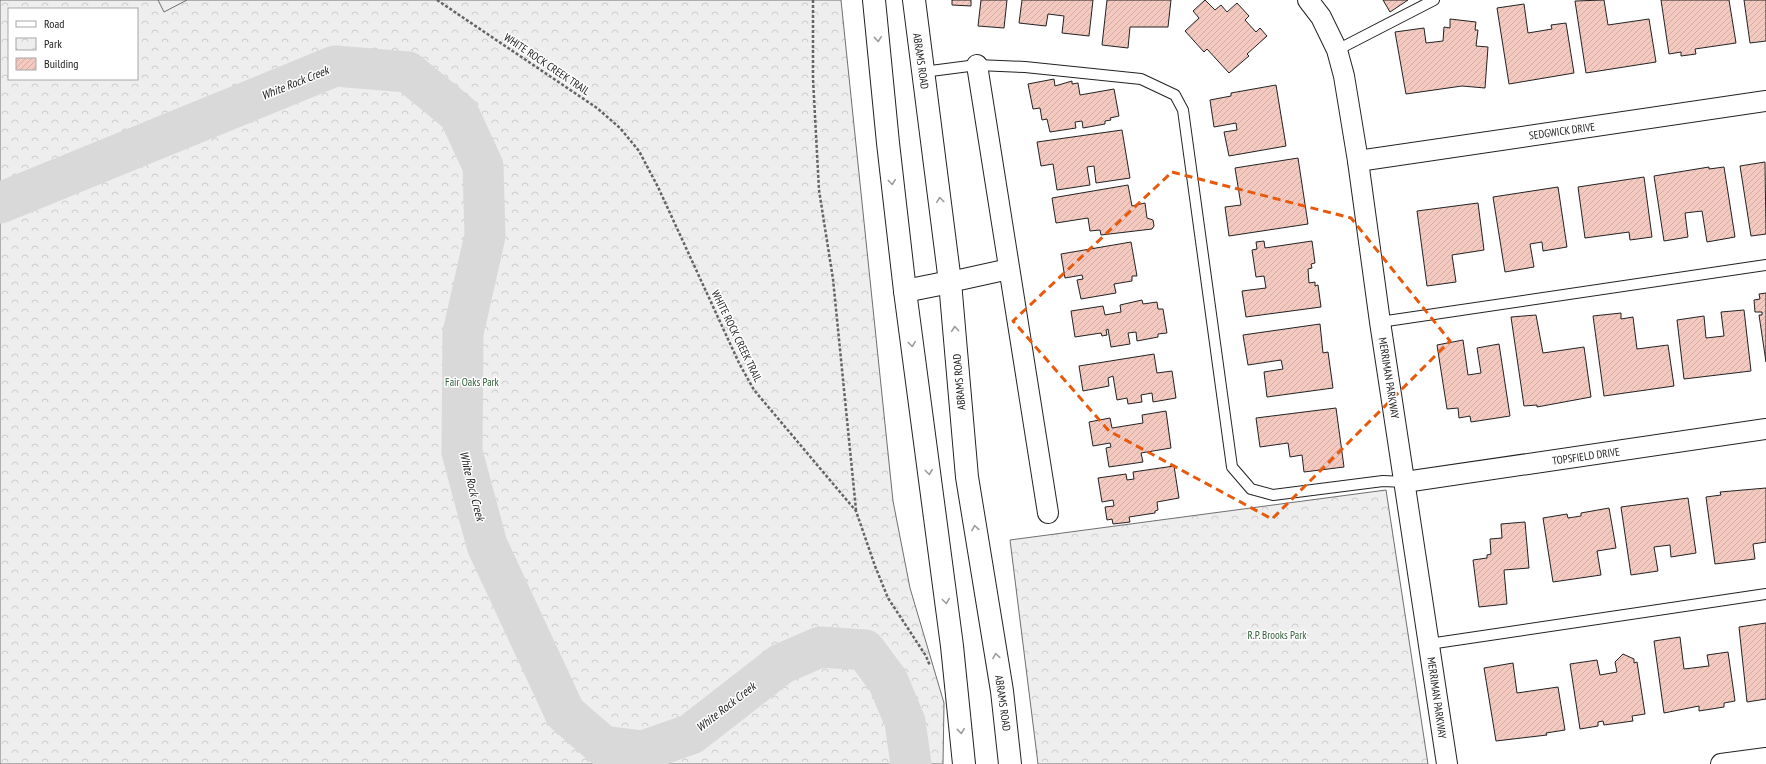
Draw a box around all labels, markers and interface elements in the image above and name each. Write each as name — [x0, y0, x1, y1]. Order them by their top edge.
legend — [8, 8, 138, 80]
text: Road — [44, 16, 64, 31]
street label: WHITE ROCK CREEK TRAIL — [501, 30, 593, 98]
street label: ABRAMS ROAD — [910, 32, 932, 90]
text: Park — [44, 36, 62, 51]
one-way arrow — [873, 36, 882, 42]
text: Building — [44, 56, 79, 71]
water label: White Rock Creek — [259, 62, 332, 103]
street label: SEDGWICK DRIVE — [1528, 119, 1596, 143]
one-way arrow — [888, 179, 897, 185]
one-way arrow — [936, 197, 945, 203]
street label: WHITE ROCK CREEK TRAIL — [709, 288, 766, 385]
one-way arrow — [950, 326, 959, 332]
street label: MERRIMAN PARKWAY — [1376, 336, 1402, 420]
one-way arrow — [907, 341, 916, 347]
street label: ABRAMS ROAD — [950, 353, 968, 411]
park label: Fair Oaks Park — [445, 375, 500, 389]
street label: TOPSFIELD DRIVE — [1551, 444, 1621, 468]
water label: White Rock Creek — [457, 449, 489, 524]
one-way arrow — [924, 469, 933, 476]
one-way arrow — [971, 525, 980, 531]
one-way arrow — [941, 598, 950, 604]
park label: R.P. Brooks Park — [1248, 628, 1307, 642]
one-way arrow — [992, 653, 1001, 659]
street label: MERRIMAN PARKWAY — [1424, 656, 1450, 740]
street label: ABRAMS ROAD — [992, 674, 1014, 732]
water label: White Rock Creek — [693, 678, 760, 735]
one-way arrow — [956, 727, 965, 734]

